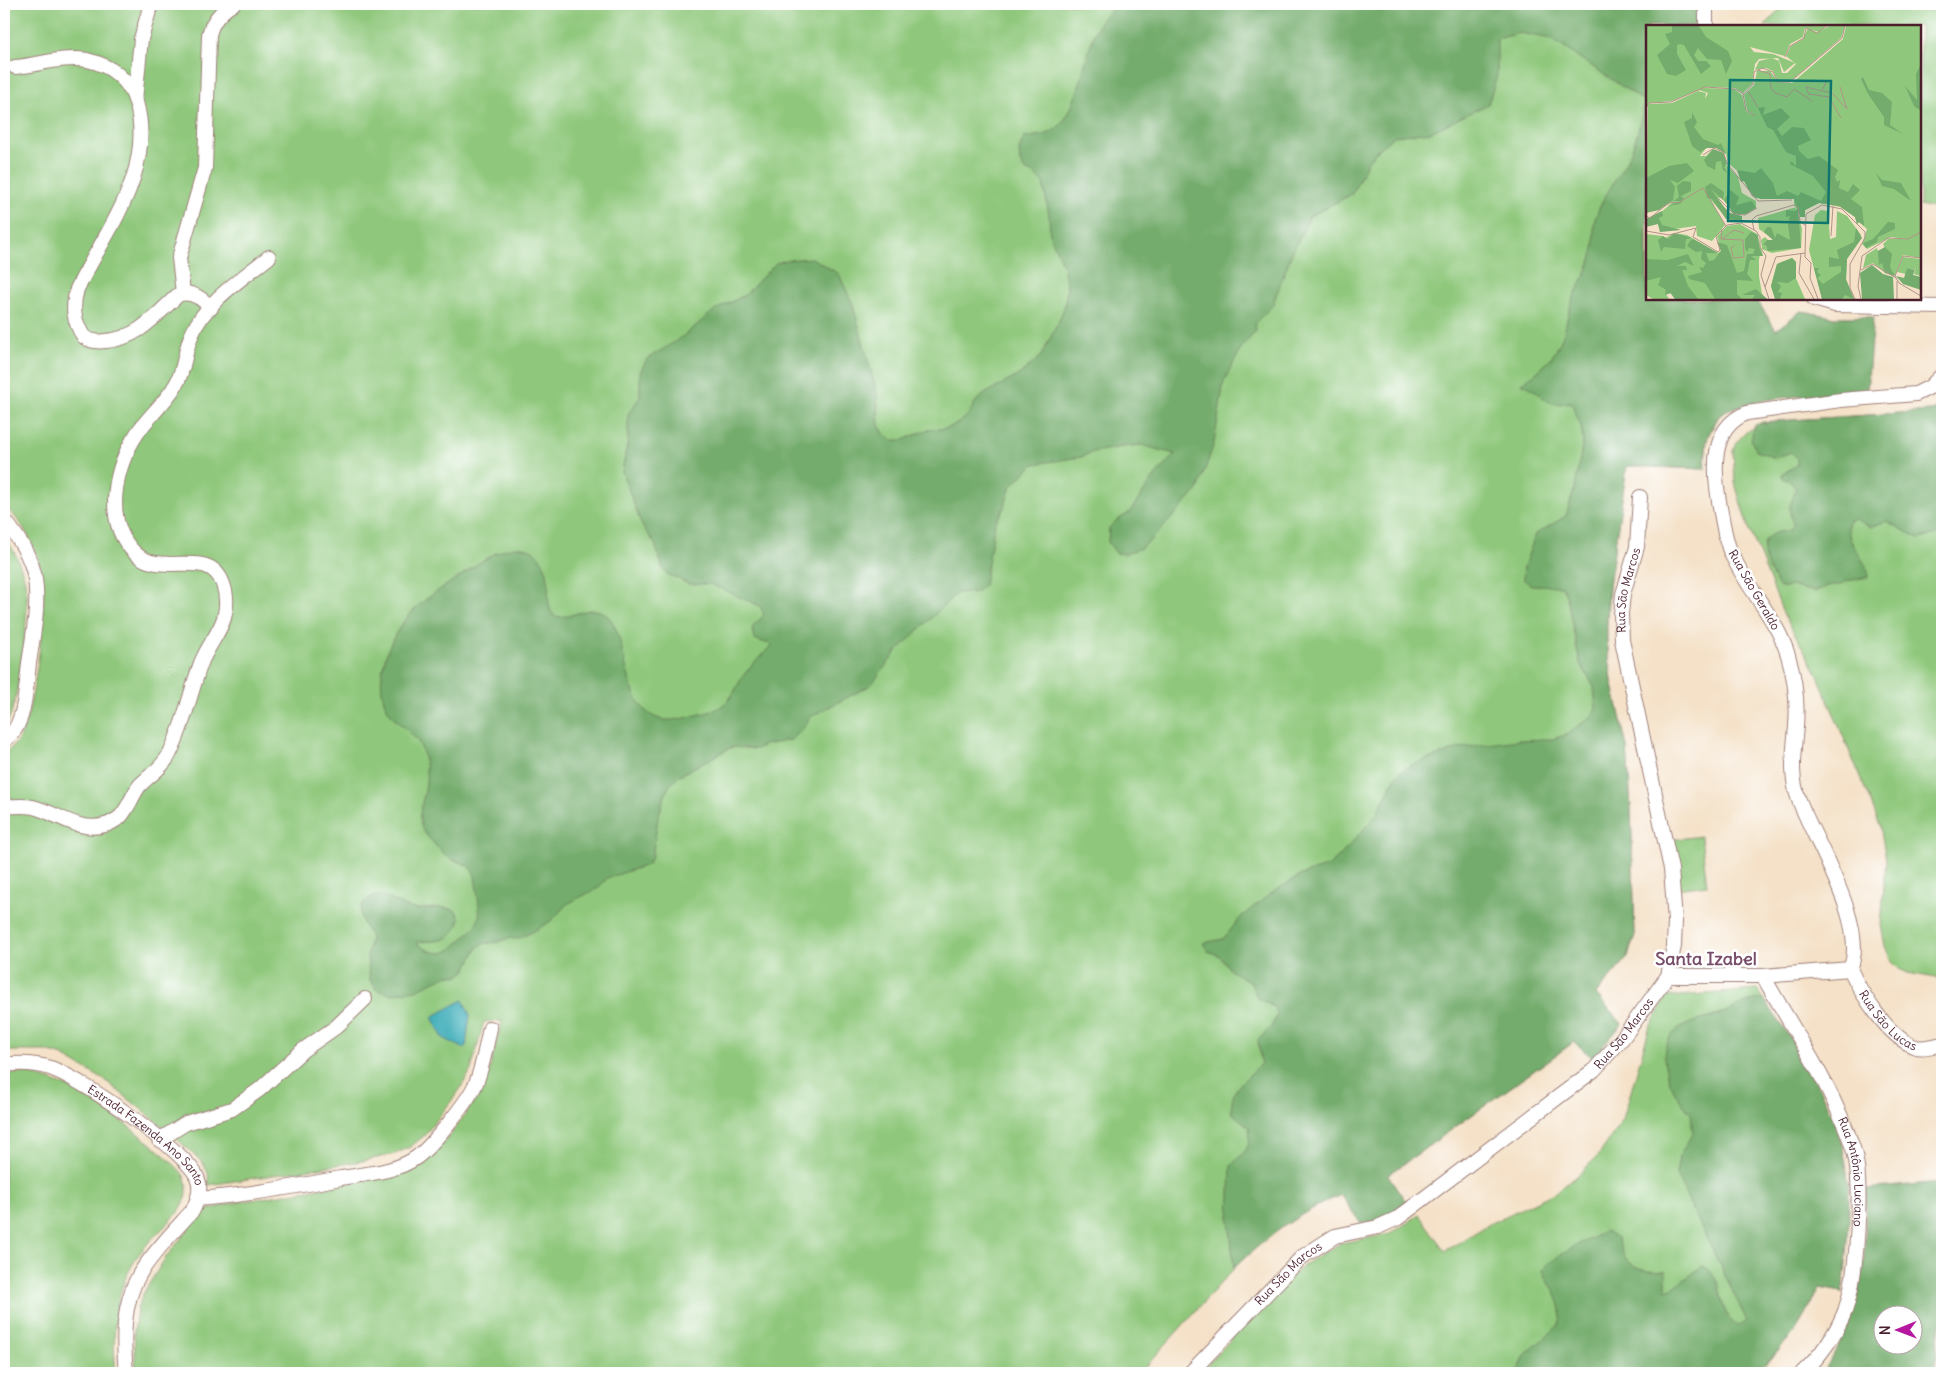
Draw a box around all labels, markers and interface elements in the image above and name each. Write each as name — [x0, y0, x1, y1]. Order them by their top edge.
inset map — [1646, 25, 1921, 300]
street label: Rua São Marcos — [1613, 546, 1643, 633]
street label: Rua São Geraldo — [1725, 547, 1784, 633]
district label: Santa Izabel — [1655, 947, 1757, 970]
street label: Rua São Lucas — [1856, 987, 1919, 1054]
street label: Rua São Marcos — [1591, 995, 1656, 1072]
street label: Estrada Fazenda Ano Santo — [85, 1081, 207, 1187]
street label: Rua Antônio Luciano — [1835, 1115, 1866, 1227]
street label: Rua São Marcos — [1251, 1238, 1324, 1308]
north arrow — [1874, 1304, 1924, 1354]
text: N — [1876, 1325, 1894, 1335]

